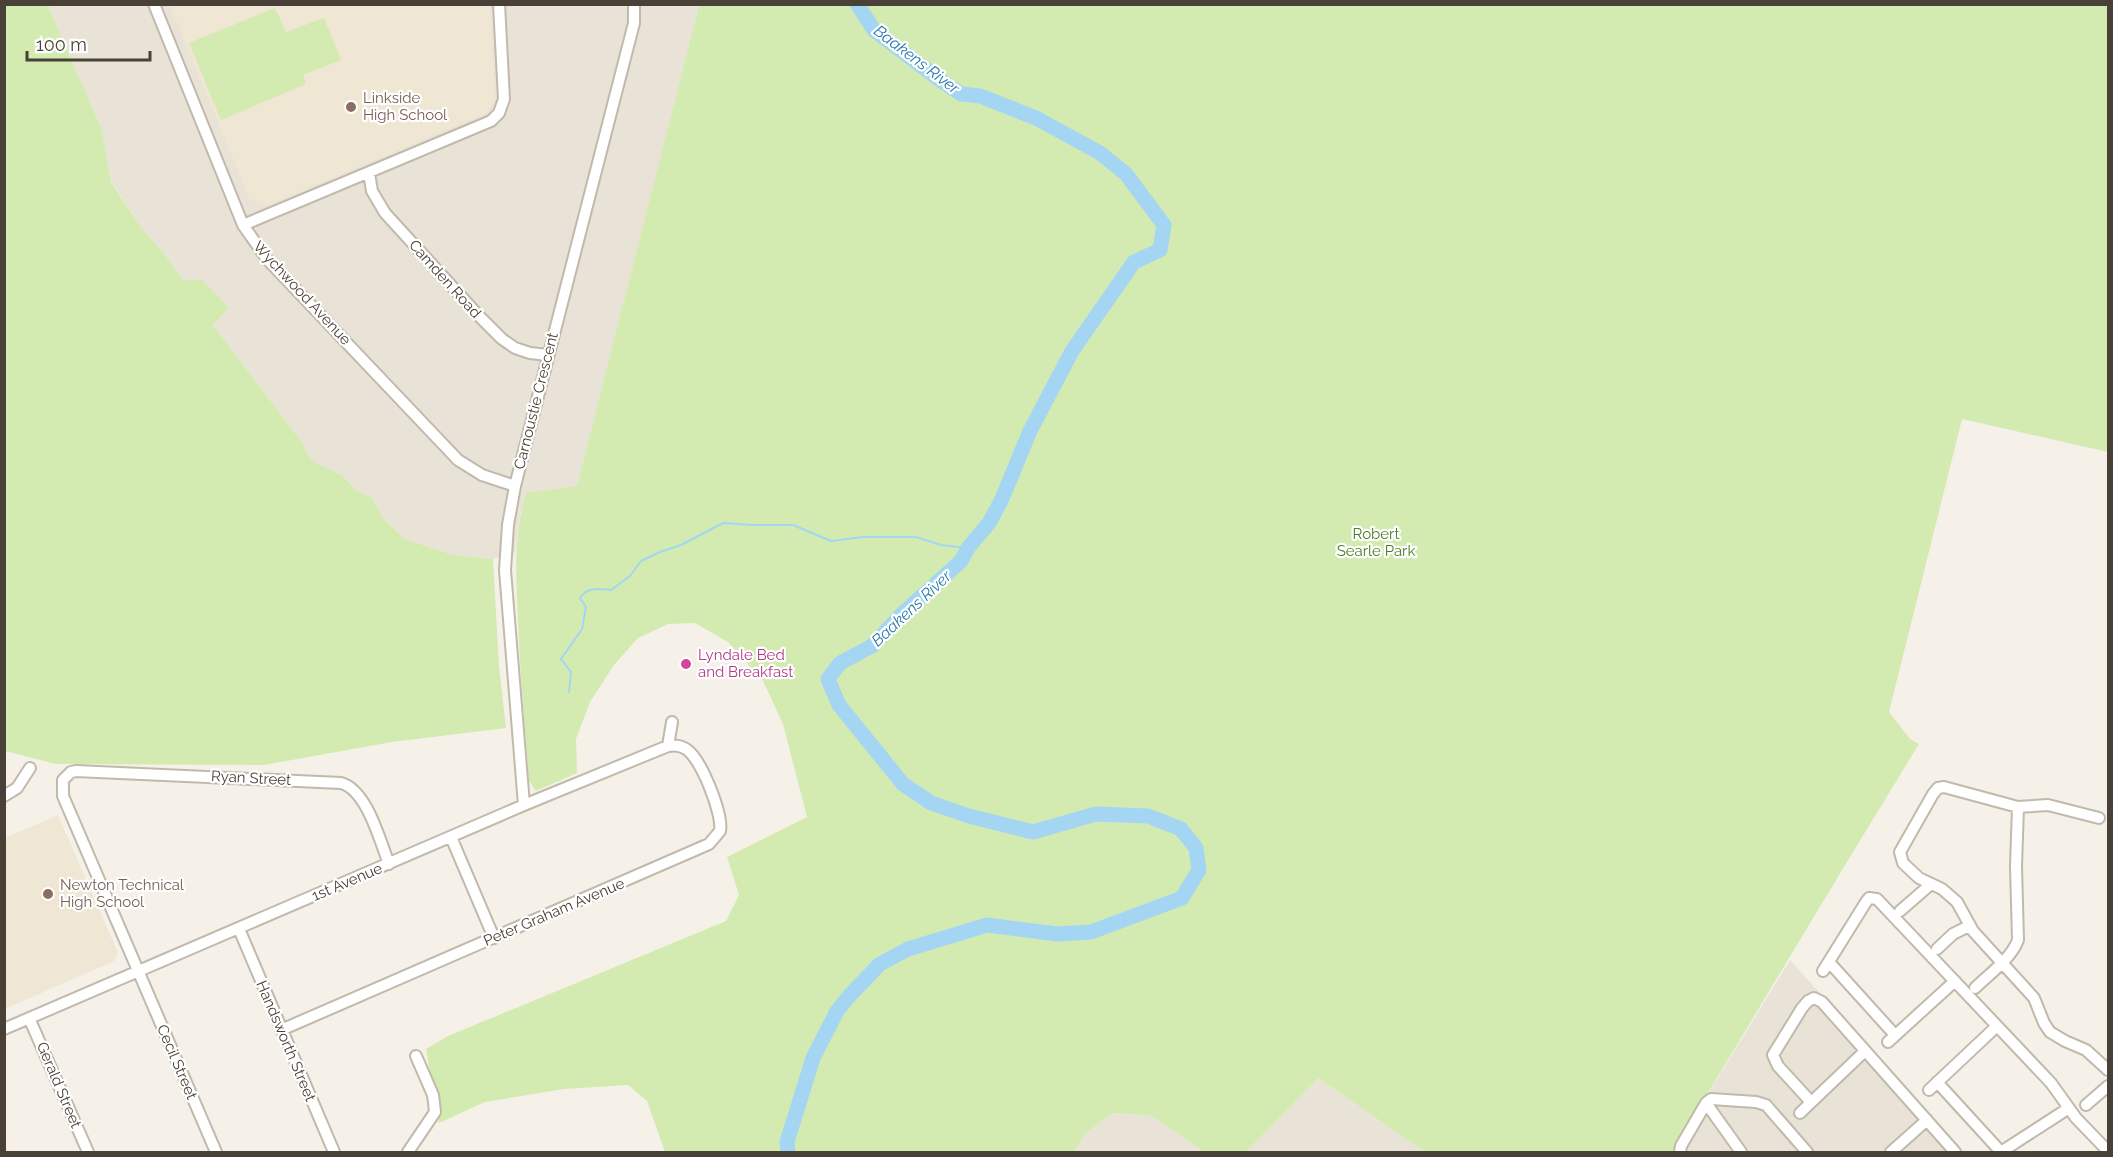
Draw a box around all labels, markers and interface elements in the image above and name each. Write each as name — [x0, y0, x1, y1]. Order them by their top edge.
water label: Baakens River — [870, 21, 964, 98]
scale bar — [27, 24, 150, 62]
text: 100 m — [36, 34, 87, 55]
place label: Linkside High School — [363, 89, 448, 124]
marker: Linkside High School — [344, 100, 358, 114]
street label: Camden Road — [405, 236, 485, 322]
street label: Wychwood Avenue — [249, 237, 355, 349]
street label: Carnoustie Crescent — [510, 331, 562, 471]
park label: Robert Searle Park — [1337, 525, 1415, 560]
water label: Baakens River — [868, 566, 955, 650]
place label: Lyndale Bed and Breakfast — [698, 646, 793, 681]
marker: Lyndale Bed and Breakfast — [679, 657, 693, 671]
street label: Ryan Street — [211, 767, 291, 789]
street label: 1st Avenue — [309, 859, 385, 905]
street label: Peter Graham Avenue — [481, 874, 627, 950]
place label: Newton Technical High School — [60, 876, 185, 911]
marker: Newton Technical High School — [41, 887, 55, 901]
street label: Handsworth Street — [252, 978, 320, 1104]
street label: Cecil Street — [153, 1022, 201, 1102]
street label: Gerald Street — [33, 1039, 85, 1131]

